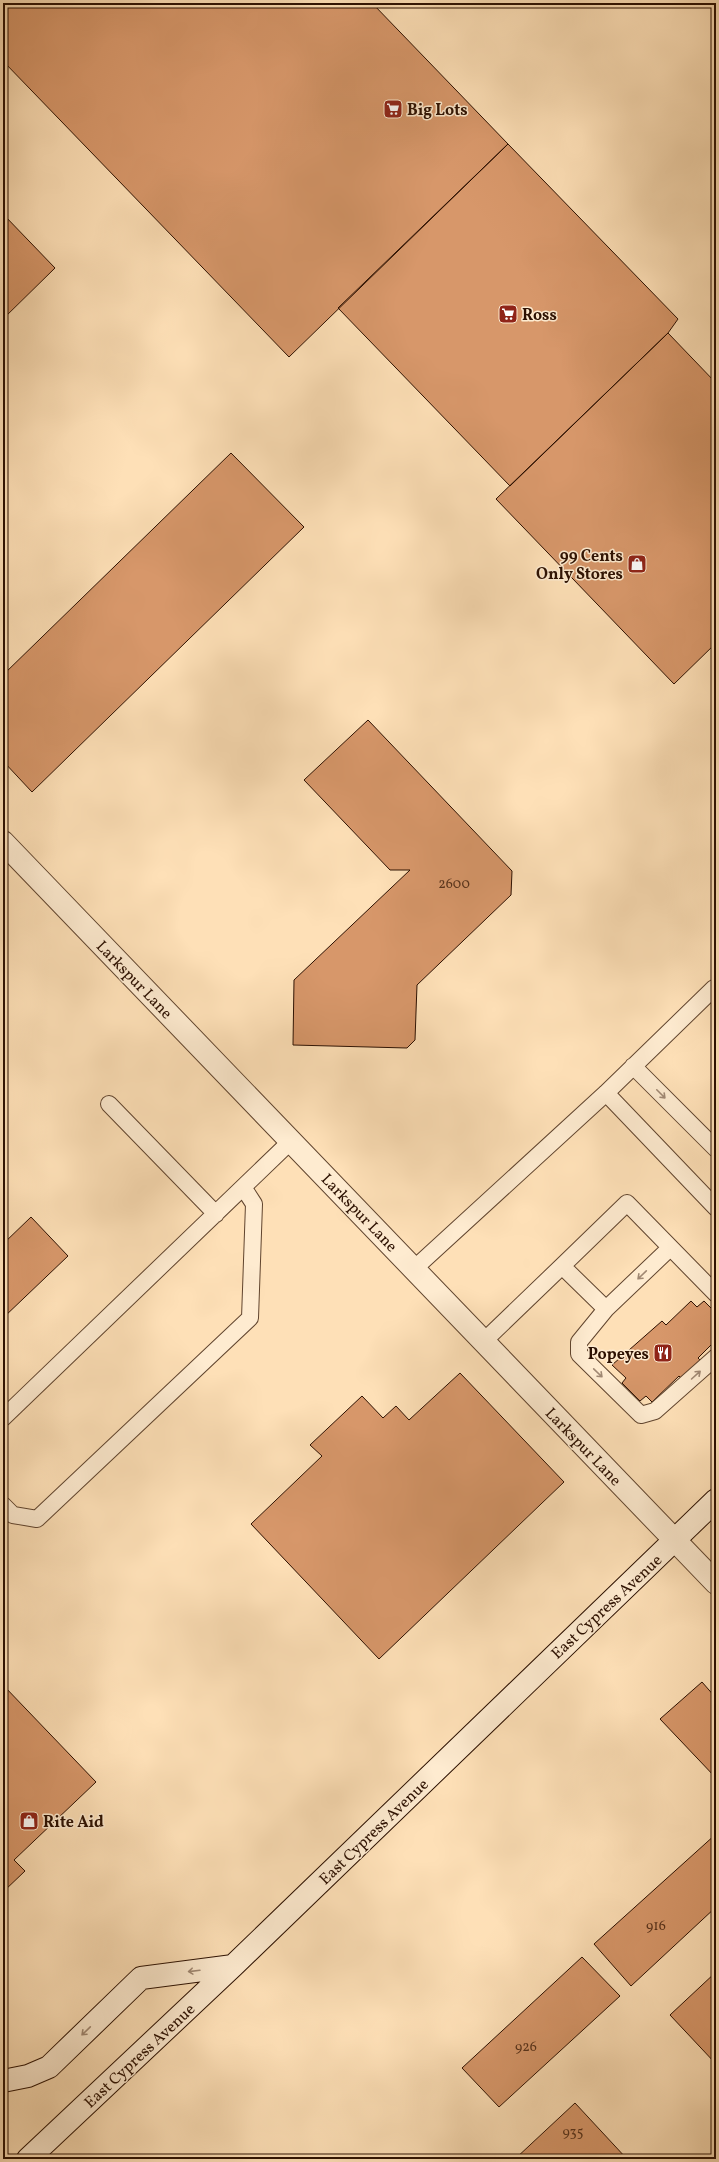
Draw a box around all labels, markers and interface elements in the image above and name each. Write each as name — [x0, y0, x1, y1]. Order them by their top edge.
supermarket icon: Big Lots — [382, 98, 404, 120]
place label: Big Lots — [407, 100, 468, 122]
supermarket icon: Ross — [497, 303, 519, 325]
place label: Ross — [522, 305, 557, 327]
place label: 99 Cents Only Stores — [536, 546, 623, 586]
shop icon: 99 Cents Only Stores — [626, 553, 648, 575]
house number: 2600 — [438, 875, 470, 894]
street label: Larkspur Lane — [90, 936, 177, 1024]
one-way arrow — [656, 1089, 666, 1099]
street label: Larkspur Lane — [315, 1169, 402, 1257]
one-way arrow — [637, 1270, 647, 1280]
restaurant icon: Popeyes — [652, 1342, 674, 1364]
place label: Popeyes — [588, 1344, 649, 1366]
one-way arrow — [593, 1368, 603, 1378]
one-way arrow — [691, 1370, 702, 1379]
street label: Larkspur Lane — [539, 1403, 626, 1491]
street label: East Cypress Avenue — [547, 1550, 668, 1665]
street label: East Cypress Avenue — [315, 1774, 434, 1891]
shop icon: Rite Aid — [18, 1810, 40, 1832]
place label: Rite Aid — [43, 1812, 104, 1834]
house number: 916 — [646, 1917, 666, 1936]
one-way arrow — [188, 1967, 201, 1975]
street label: East Cypress Avenue — [80, 1999, 201, 2114]
one-way arrow — [81, 2027, 91, 2036]
house number: 926 — [515, 2038, 537, 2057]
house number: 935 — [563, 2123, 583, 2142]

